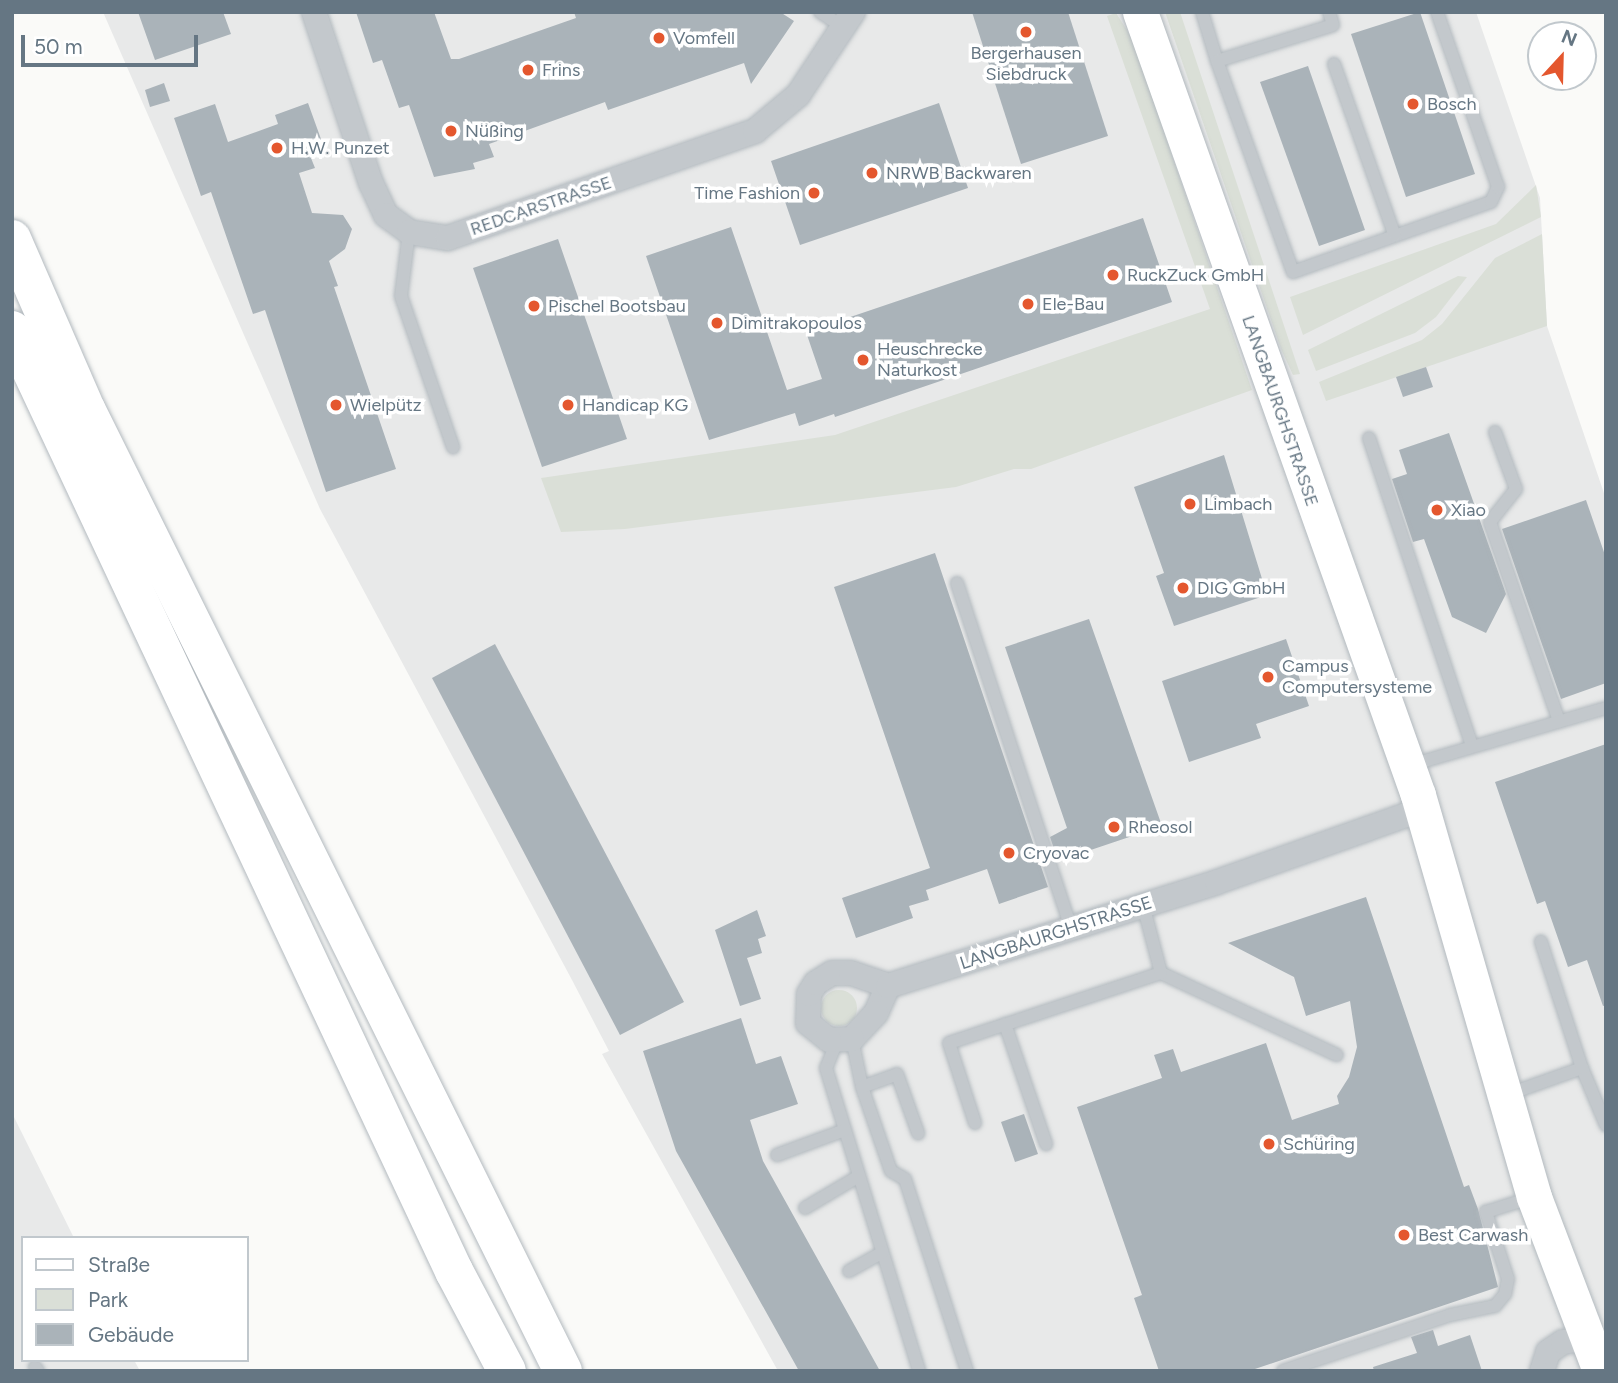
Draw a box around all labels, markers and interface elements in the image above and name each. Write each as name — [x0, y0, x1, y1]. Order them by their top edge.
scale bar — [24, 21, 201, 65]
north arrow — [1527, 21, 1597, 91]
marker: Bergerhausen Siebdruck — [1018, 24, 1034, 40]
text: N — [1558, 25, 1580, 51]
place label: Vomfell — [673, 27, 735, 49]
marker: Vomfell — [651, 30, 667, 46]
text: 50 m — [34, 34, 83, 59]
place label: Bergerhausen Siebdruck — [971, 43, 1081, 86]
place label: Frins — [542, 59, 580, 81]
marker: Frins — [520, 62, 536, 78]
place label: Bosch — [1427, 93, 1477, 115]
marker: Bosch — [1405, 96, 1421, 112]
place label: Nüßing — [465, 120, 524, 142]
marker: Nüßing — [443, 123, 459, 139]
place label: H.W. Punzet — [291, 137, 390, 159]
marker: H.W. Punzet — [269, 140, 285, 156]
place label: NRWB Backwaren — [886, 162, 1032, 184]
marker: NRWB Backwaren — [864, 165, 880, 181]
street label: REDCARSTRASSE — [468, 172, 614, 240]
place label: Time Fashion — [694, 182, 800, 204]
marker: Time Fashion — [806, 185, 822, 201]
place label: RuckZuck GmbH — [1127, 264, 1264, 286]
marker: RuckZuck GmbH — [1105, 267, 1121, 283]
place label: Ele-Bau — [1042, 293, 1104, 315]
place label: Pischel Bootsbau — [548, 295, 686, 317]
marker: Ele-Bau — [1020, 296, 1036, 312]
marker: Pischel Bootsbau — [526, 298, 542, 314]
place label: Dimitrakopoulos — [731, 312, 862, 334]
street label: LANGBAURGHSTRASSE — [1237, 313, 1323, 509]
marker: Dimitrakopoulos — [709, 315, 725, 331]
place label: Heuschrecke Naturkost — [877, 339, 983, 382]
marker: Heuschrecke Naturkost — [855, 352, 871, 368]
place label: Wielpütz — [350, 394, 422, 416]
place label: Handicap KG — [582, 394, 688, 416]
marker: Wielpütz — [328, 397, 344, 413]
marker: Handicap KG — [560, 397, 576, 413]
place label: Limbach — [1204, 493, 1272, 515]
marker: Limbach — [1182, 496, 1198, 512]
place label: Xiao — [1451, 499, 1486, 521]
marker: Xiao — [1429, 502, 1445, 518]
place label: DIG GmbH — [1197, 577, 1285, 599]
marker: DIG GmbH — [1175, 580, 1191, 596]
place label: Campus Computersysteme — [1282, 656, 1432, 698]
marker: Campus Computersysteme — [1260, 669, 1276, 685]
place label: Rheosol — [1128, 816, 1192, 838]
marker: Rheosol — [1106, 819, 1122, 835]
place label: Cryovac — [1023, 842, 1090, 864]
marker: Cryovac — [1001, 845, 1017, 861]
street label: LANGBAURGHSTRASSE — [957, 892, 1155, 974]
place label: Schüring — [1283, 1133, 1355, 1155]
marker: Schüring — [1261, 1136, 1277, 1152]
place label: Best Carwash — [1418, 1224, 1528, 1246]
marker: Best Carwash — [1396, 1227, 1412, 1243]
legend — [21, 1236, 248, 1362]
text: Straße — [88, 1252, 150, 1277]
text: Park — [88, 1287, 128, 1312]
text: Gebäude — [88, 1322, 174, 1347]

